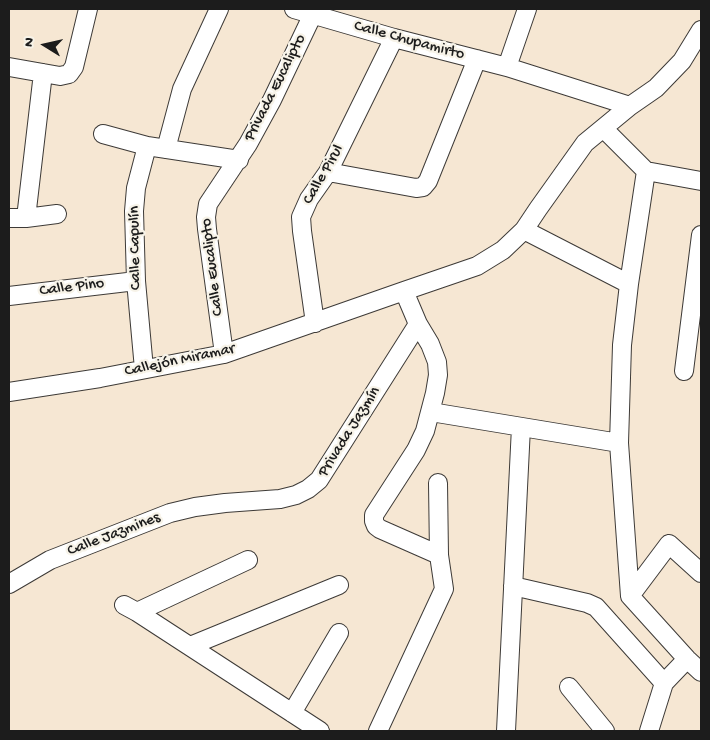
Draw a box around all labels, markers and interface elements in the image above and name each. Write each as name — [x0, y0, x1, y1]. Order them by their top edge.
street label: Calle Chupamirto — [352, 17, 466, 65]
north arrow — [20, 20, 70, 70]
street label: Privada Eucalipto — [241, 31, 311, 145]
text: N — [21, 36, 39, 48]
street label: Calle Pirul — [299, 142, 349, 208]
street label: Calle Capulín — [126, 206, 146, 290]
street label: Calle Eucalipto — [197, 217, 229, 317]
street label: Calle Pino — [39, 275, 105, 301]
street label: Callejón Miramar — [123, 340, 237, 382]
street label: Privada Jazmín — [315, 383, 385, 481]
street label: Calle Jazmines — [65, 509, 163, 561]

